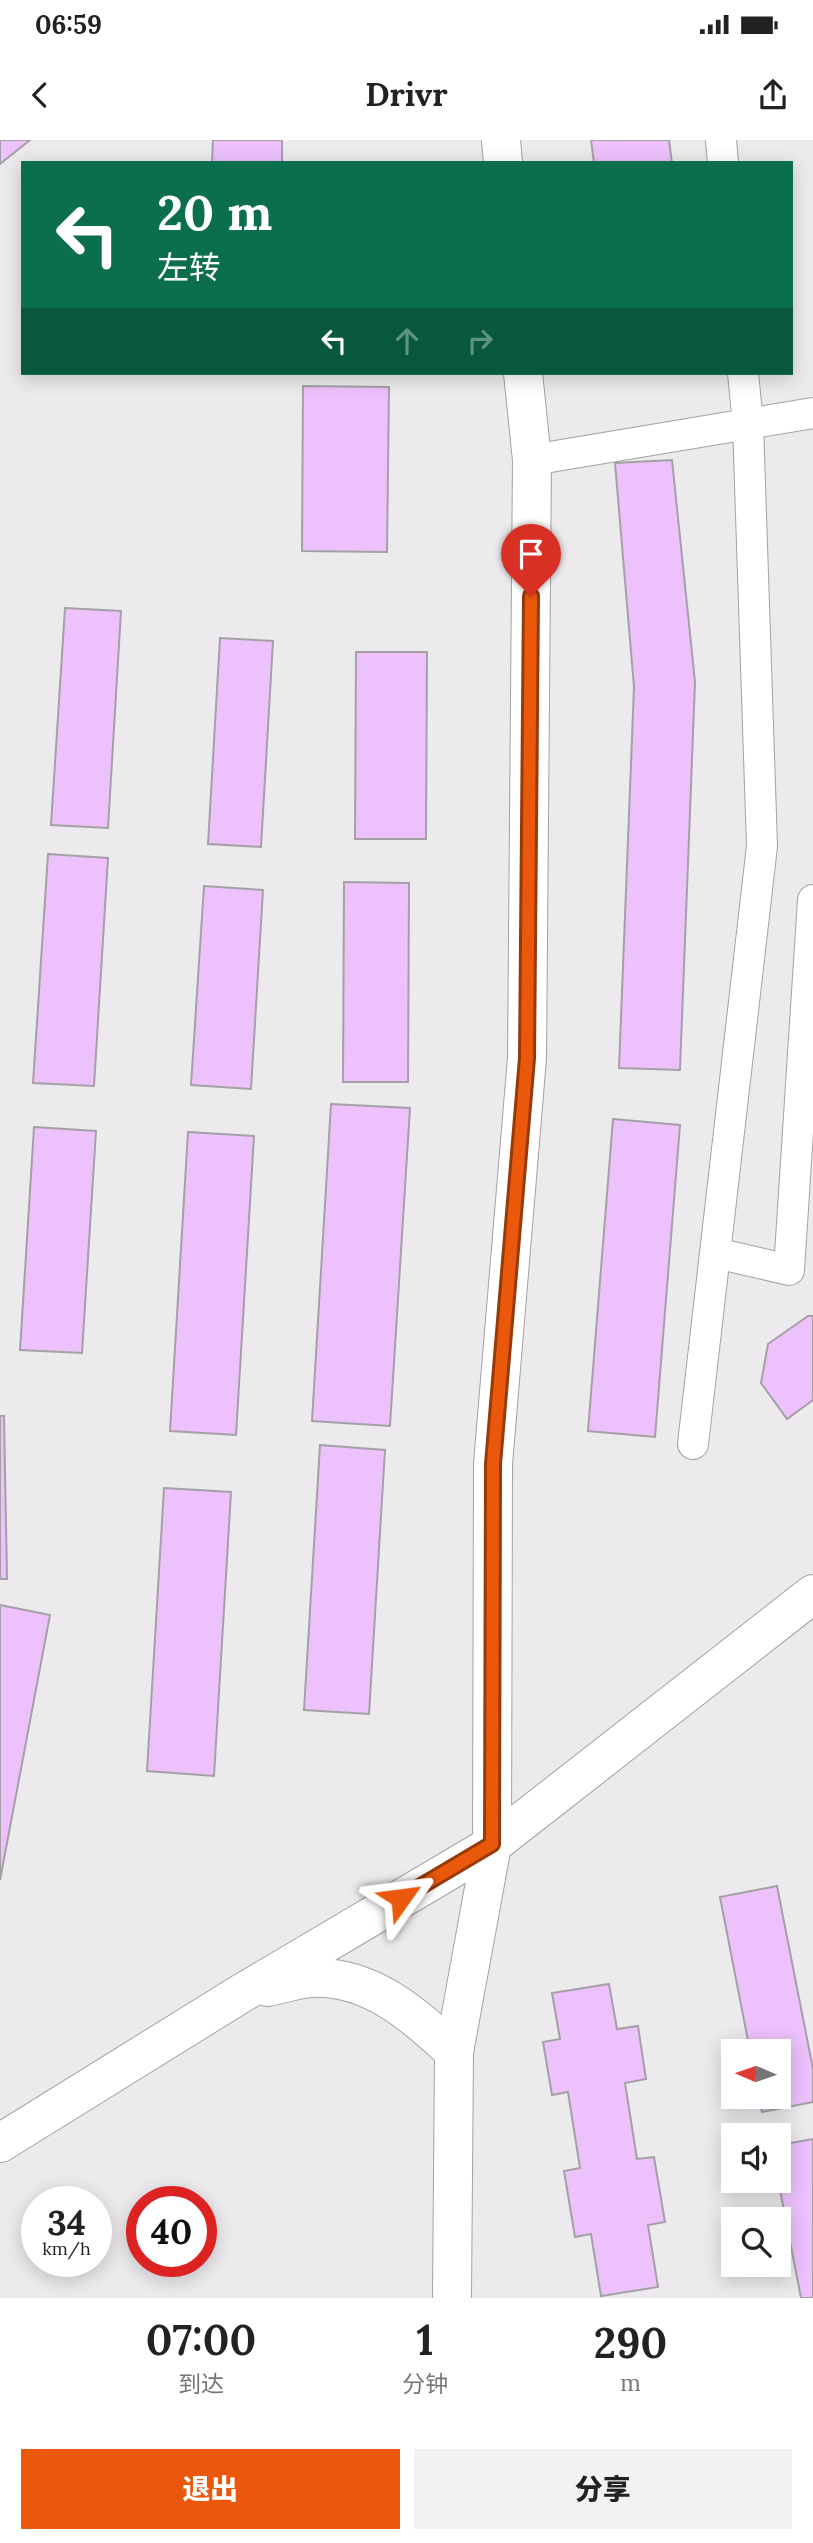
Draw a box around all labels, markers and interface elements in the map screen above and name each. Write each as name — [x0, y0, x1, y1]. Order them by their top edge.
text: 06:59 — [35, 8, 102, 41]
text: Drivr — [365, 74, 448, 115]
icon: back — [21, 76, 59, 114]
icon: share — [754, 76, 792, 114]
text: 20 m — [157, 181, 272, 243]
icon: left — [42, 189, 133, 280]
text: 左转 — [157, 247, 221, 288]
icon: left — [315, 322, 353, 360]
icon: ahead — [388, 322, 426, 360]
icon: right — [461, 322, 499, 360]
pin — [501, 524, 561, 596]
icon: arrive — [512, 535, 550, 573]
position arrow — [364, 1861, 438, 1935]
north arrow — [721, 2039, 791, 2109]
map controls — [721, 2039, 791, 2277]
button: sound — [721, 2123, 791, 2193]
speed limit sign: 40 — [126, 2186, 217, 2277]
text: 34 — [47, 2200, 86, 2245]
button: search — [721, 2207, 791, 2277]
text: km/h — [42, 2237, 91, 2260]
text: 07:00 — [146, 2313, 256, 2367]
text: 1 — [416, 2313, 434, 2367]
text: 290 — [594, 2316, 667, 2370]
text: m — [620, 2368, 641, 2397]
text: 到达 — [178, 2369, 224, 2398]
text: 分钟 — [402, 2369, 448, 2398]
button: 退出 — [21, 2449, 400, 2529]
button: 分享 — [414, 2449, 792, 2529]

